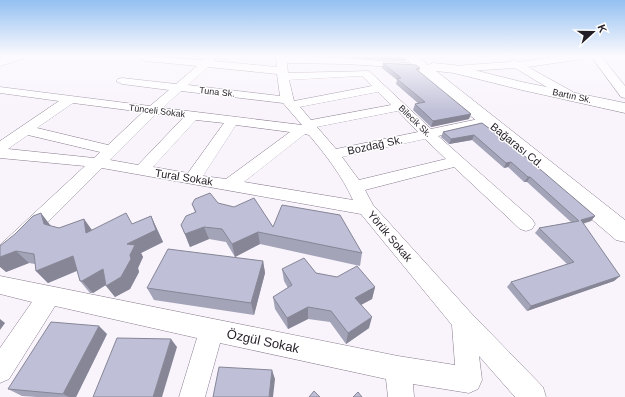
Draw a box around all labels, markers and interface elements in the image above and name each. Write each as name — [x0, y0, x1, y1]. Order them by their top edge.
north arrow — [573, 12, 613, 52]
text: K — [595, 23, 609, 34]
street label: Tuna Sk. — [199, 85, 235, 99]
street label: Bartın Sk. — [552, 87, 592, 105]
street label: Tünceli Sokak — [128, 103, 186, 119]
street label: Bilecik Sk. — [397, 103, 433, 139]
street label: Bağarası Cd. — [488, 120, 546, 170]
street label: Bozdağ Sk. — [346, 133, 404, 157]
street label: Tural Sokak — [154, 167, 214, 188]
street label: Yörük Sokak — [365, 208, 415, 264]
street label: Özgül Sokak — [225, 326, 301, 356]

